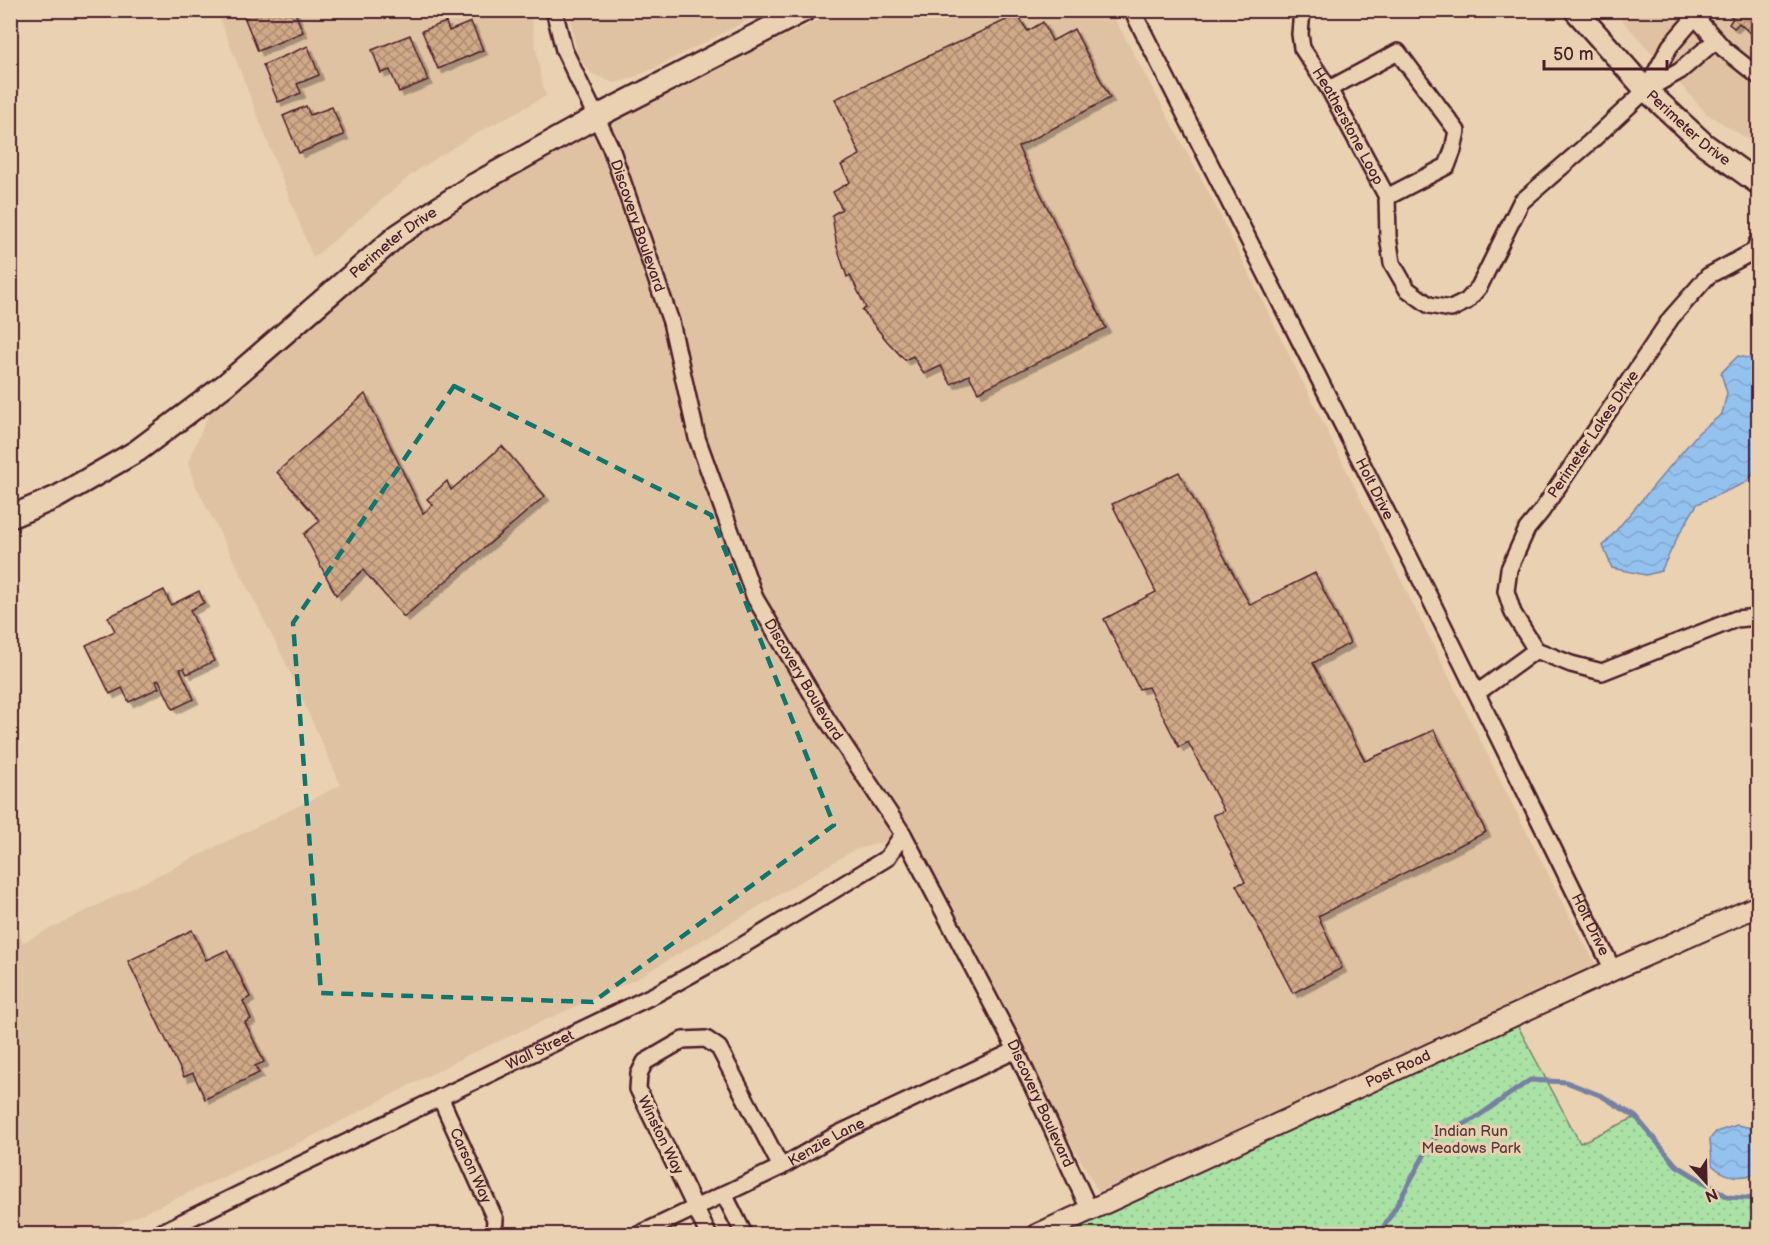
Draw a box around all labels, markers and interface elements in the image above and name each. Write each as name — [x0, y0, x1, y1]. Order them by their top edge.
scale bar — [1544, 33, 1667, 71]
text: 50 m — [1553, 44, 1594, 65]
street label: Heatherstone Loop — [1308, 64, 1388, 188]
street label: Perimeter Drive — [1642, 86, 1734, 170]
street label: Discovery Boulevard — [606, 157, 669, 294]
street label: Perimeter Drive — [346, 203, 441, 283]
street label: Perimeter Lakes Drive — [1544, 367, 1643, 502]
street label: Holt Drive — [1351, 455, 1398, 523]
street label: Discovery Boulevard — [759, 615, 847, 744]
street label: Holt Drive — [1567, 890, 1613, 959]
street label: Wall Street — [503, 1026, 577, 1075]
street label: Discovery Boulevard — [1002, 1036, 1077, 1170]
street label: Post Road — [1362, 1046, 1434, 1092]
street label: Winston Way — [633, 1093, 688, 1178]
street label: Kenzie Lane — [785, 1114, 868, 1171]
park label: Indian Run Meadows Park — [1422, 1122, 1521, 1158]
street label: Carson Way — [445, 1125, 496, 1206]
north arrow — [1676, 1152, 1736, 1212]
text: N — [1702, 1183, 1720, 1206]

